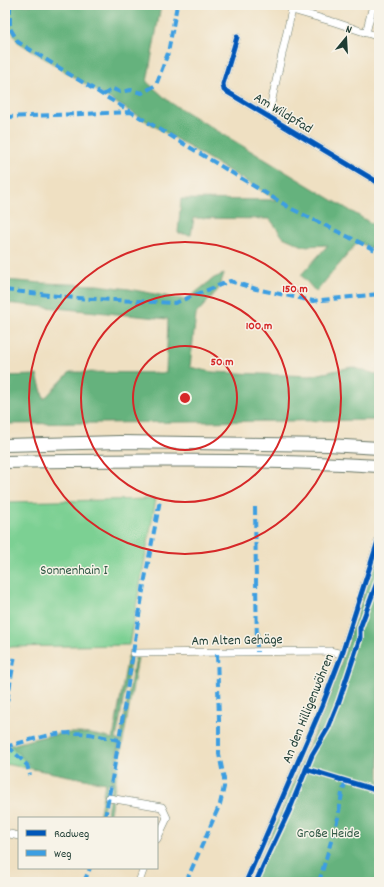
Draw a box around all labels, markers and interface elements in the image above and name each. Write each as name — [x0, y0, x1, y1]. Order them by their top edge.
north arrow — [326, 18, 366, 58]
text: N — [343, 22, 354, 39]
street label: Am Wildpfad — [250, 88, 316, 139]
text: 150 m — [282, 281, 308, 298]
text: 100 m — [246, 318, 272, 335]
text: 50 m — [210, 354, 234, 371]
centre of rings — [178, 391, 192, 405]
park label: Sonnenhain I — [40, 561, 108, 581]
street label: Am Alten Gehäge — [191, 630, 283, 652]
street label: An den Hilligenwöhren — [278, 651, 340, 767]
legend — [18, 817, 158, 869]
park label: Große Heide — [296, 824, 360, 844]
text: Radweg — [54, 826, 89, 843]
text: Weg — [54, 846, 71, 863]

